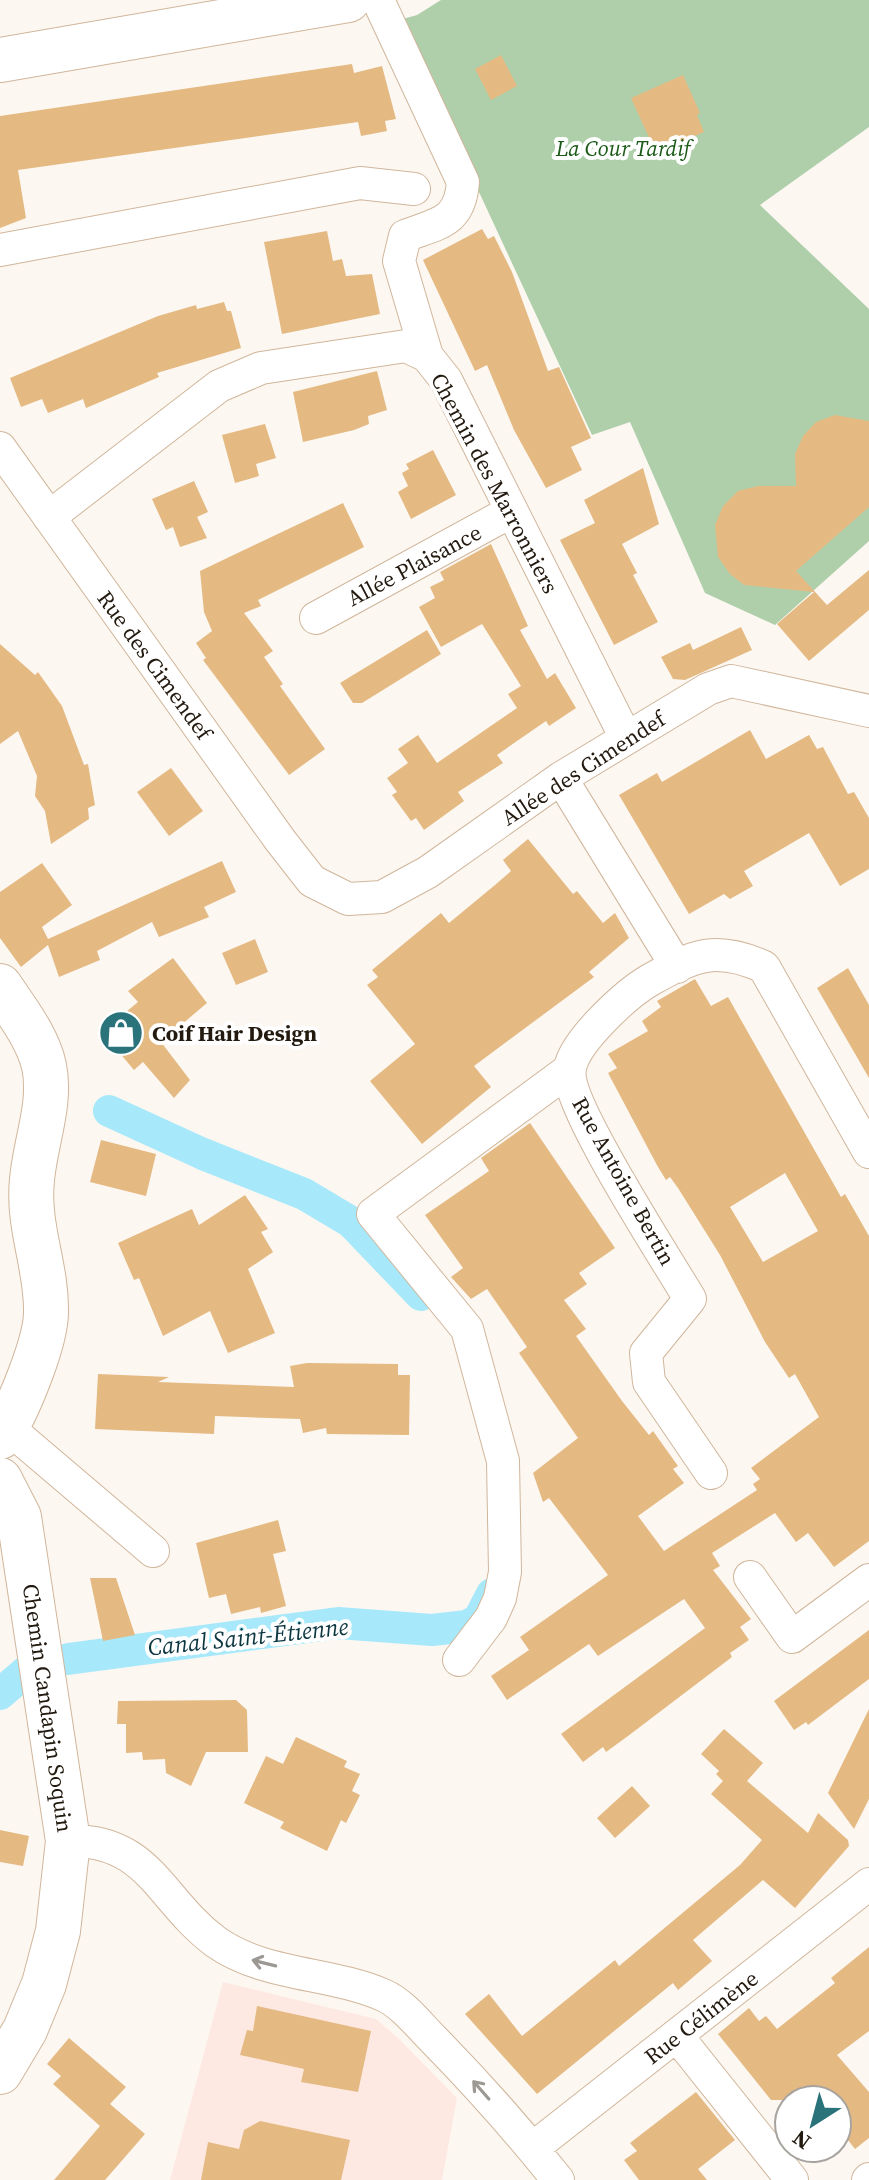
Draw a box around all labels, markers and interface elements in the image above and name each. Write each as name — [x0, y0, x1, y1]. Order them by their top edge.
park label: La Cour Tardif — [555, 133, 695, 163]
street label: Chemin des Marronniers — [424, 368, 566, 598]
street label: Allée Plaisance — [342, 517, 486, 613]
street label: Rue des Cimendef — [91, 584, 221, 747]
street label: Allée des Cimendef — [495, 703, 673, 832]
shop icon: Coif Hair Design — [97, 1009, 145, 1057]
place label: Coif Hair Design — [152, 1018, 318, 1048]
street label: Rue Antoine Bertin — [565, 1091, 683, 1271]
street label: Chemin Candapin Soquin — [16, 1582, 80, 1834]
water label: Canal Saint-Étienne — [146, 1610, 350, 1663]
one-way arrow — [252, 1955, 278, 1970]
street label: Rue Célimène — [638, 1963, 764, 2071]
one-way arrow — [472, 2080, 490, 2100]
north arrow — [773, 2084, 853, 2164]
text: N — [786, 2123, 817, 2157]

